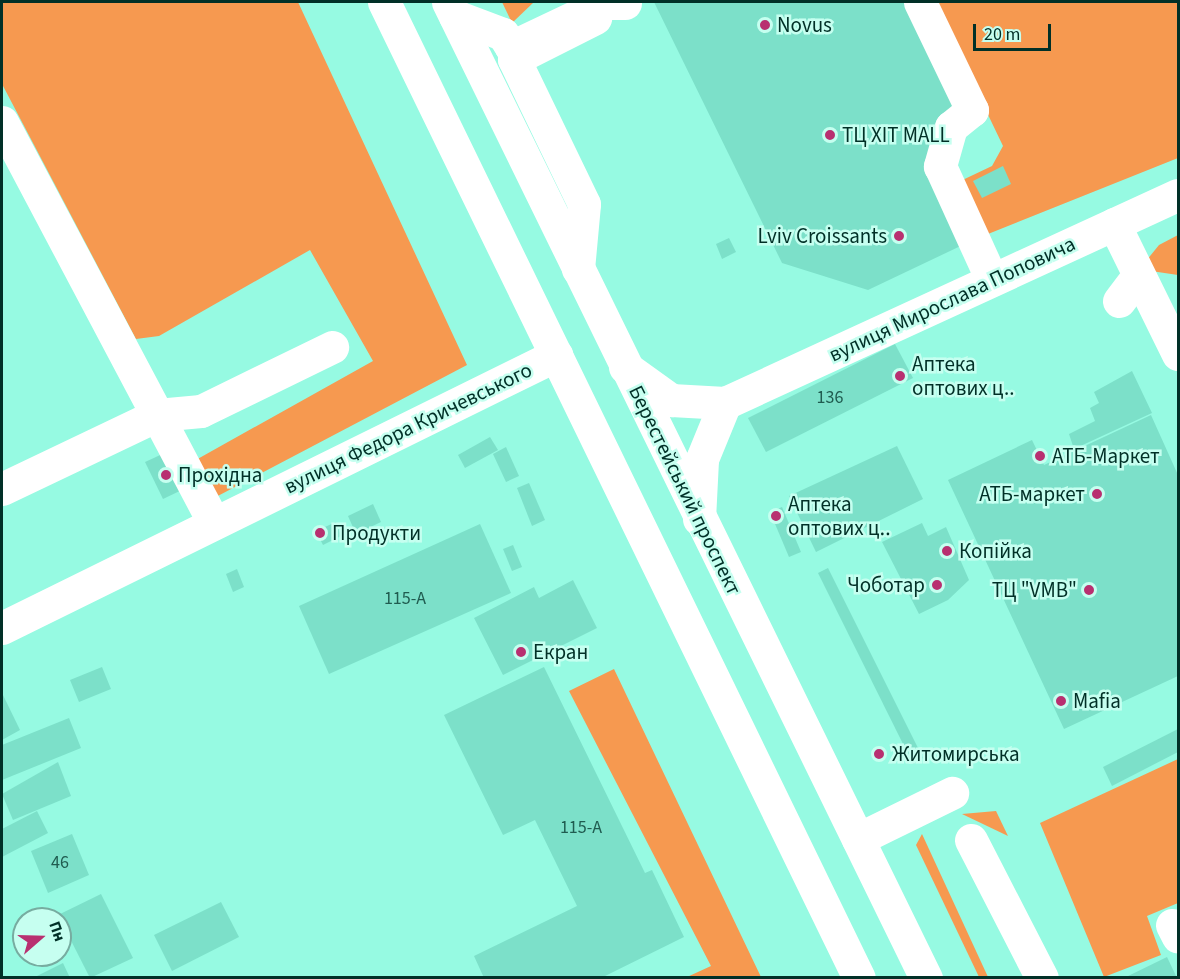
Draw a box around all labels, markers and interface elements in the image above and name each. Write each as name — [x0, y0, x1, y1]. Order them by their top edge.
place label: Novus — [777, 12, 832, 38]
scale bar — [976, 12, 1054, 50]
marker: Novus — [758, 18, 772, 32]
text: 20 m — [984, 22, 1020, 47]
place label: ТЦ ХІТ MALL — [842, 122, 950, 148]
marker: ТЦ ХІТ MALL — [823, 128, 837, 142]
place label: Lviv Croissants — [758, 223, 887, 249]
marker: Lviv Croissants — [892, 229, 906, 243]
street label: вулиця Мирослава Поповича — [825, 231, 1079, 367]
place label: Аптека оптових ц.. — [912, 351, 1014, 401]
street label: вулиця Федора Кричевського — [280, 357, 536, 499]
marker: Аптека оптових ц.. — [893, 369, 907, 383]
street label: Берестейський проспект — [623, 381, 747, 599]
house number: 136 — [817, 387, 843, 409]
place label: АТБ-Маркет — [1052, 443, 1160, 469]
marker: АТБ-Маркет — [1033, 449, 1047, 463]
place label: Прохідна — [178, 462, 262, 488]
marker: Прохідна — [159, 468, 173, 482]
place label: АТБ-маркет — [979, 481, 1085, 507]
marker: АТБ-маркет — [1090, 487, 1104, 501]
place label: Аптека оптових ц‥ — [788, 491, 891, 541]
marker: Аптека оптових ц‥ — [769, 509, 783, 523]
place label: Продукти — [332, 520, 421, 546]
marker: Продукти — [313, 526, 327, 540]
place label: Копійка — [959, 538, 1032, 564]
marker: Копійка — [940, 544, 954, 558]
place label: Чоботар — [847, 572, 925, 598]
place label: ТЦ "VMB" — [992, 577, 1077, 603]
marker: Чоботар — [930, 578, 944, 592]
marker: ТЦ "VMB" — [1082, 583, 1096, 597]
house number: 115-А — [384, 588, 426, 610]
place label: Екран — [533, 639, 588, 665]
marker: Екран — [514, 645, 528, 659]
place label: Mafia — [1073, 688, 1121, 714]
marker: Mafia — [1054, 694, 1068, 708]
place label: Житомирська — [892, 741, 1020, 767]
marker: Житомирська — [870, 745, 888, 763]
house number: 115-А — [560, 817, 602, 839]
house number: 46 — [51, 852, 69, 874]
north arrow — [12, 907, 72, 967]
text: Пн — [43, 918, 71, 945]

